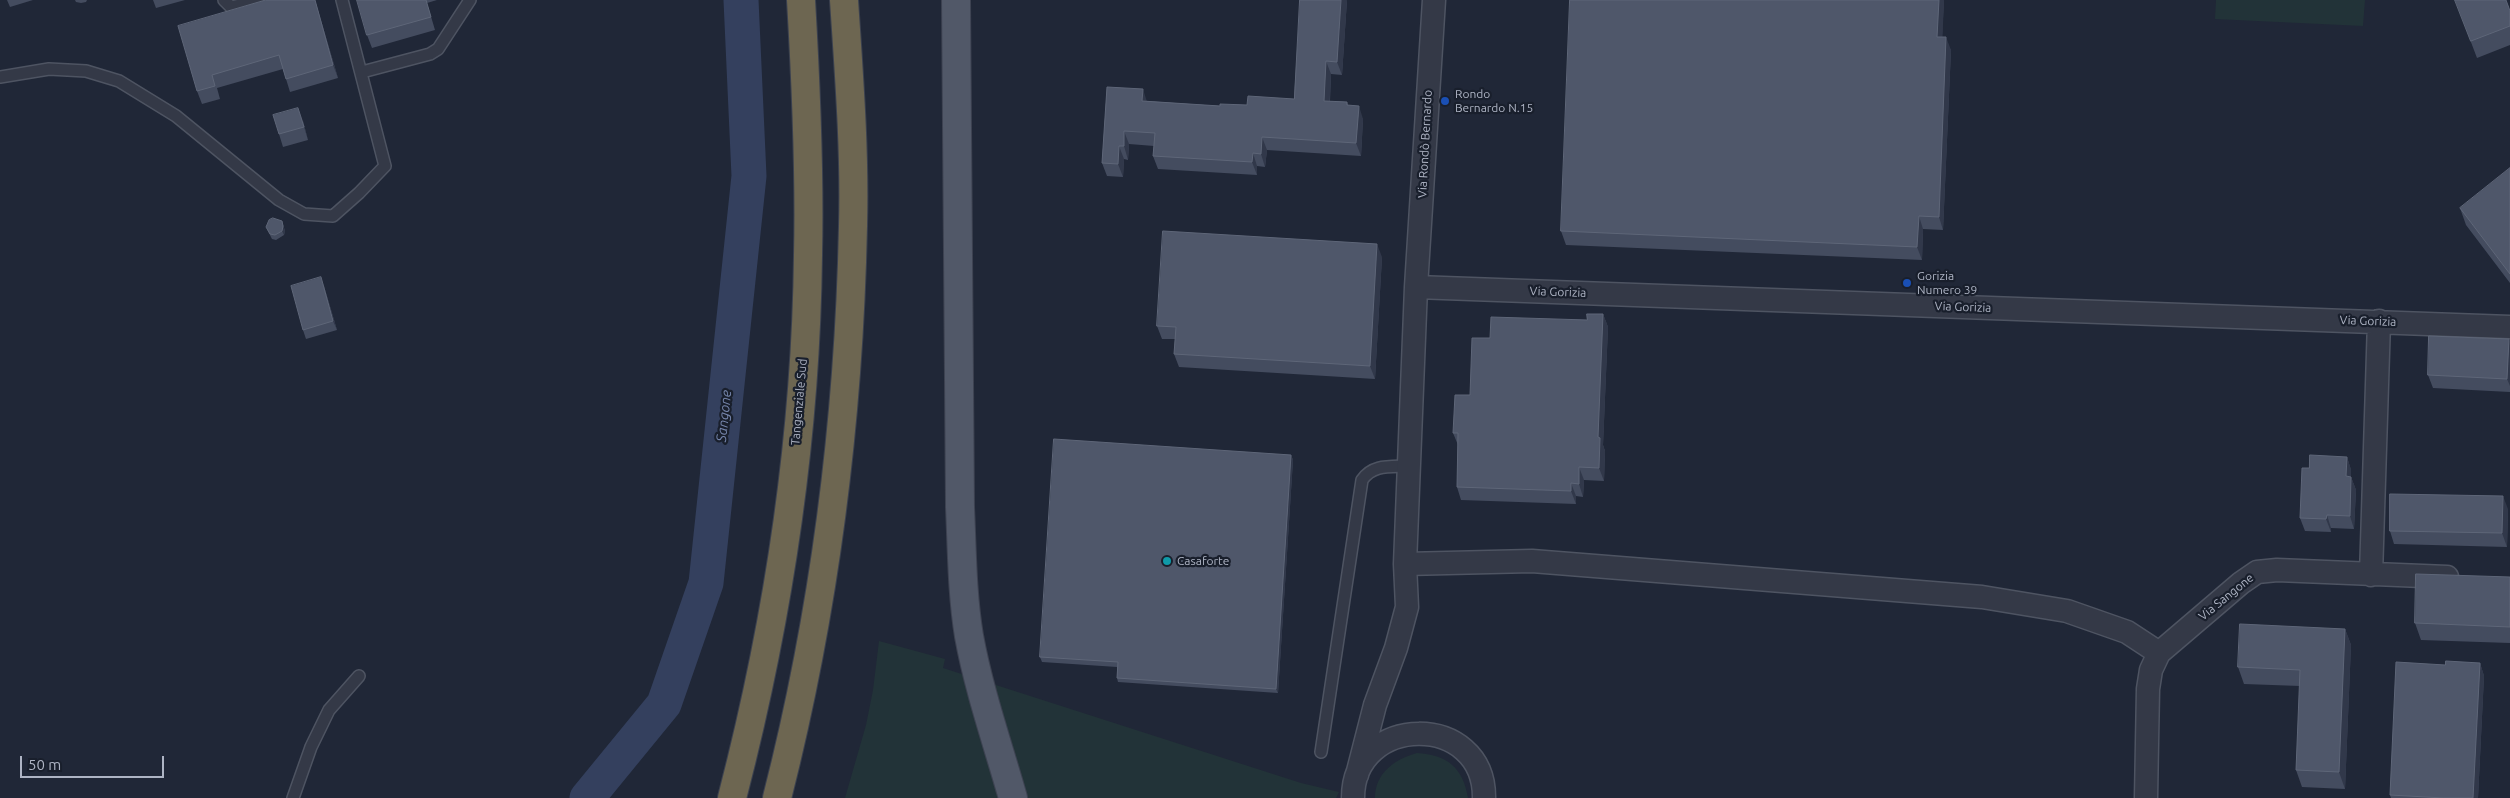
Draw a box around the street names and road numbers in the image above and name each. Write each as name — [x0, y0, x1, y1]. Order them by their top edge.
street label: Via Rondò Bernardo — [1415, 90, 1435, 198]
street label: Via Gorizia — [1529, 284, 1587, 300]
street label: Via Gorizia — [1934, 299, 1992, 315]
street label: Via Gorizia — [2339, 313, 2397, 329]
street label: Tangenziale Sud — [788, 358, 810, 446]
street label: Via Sangone — [2196, 570, 2256, 624]

